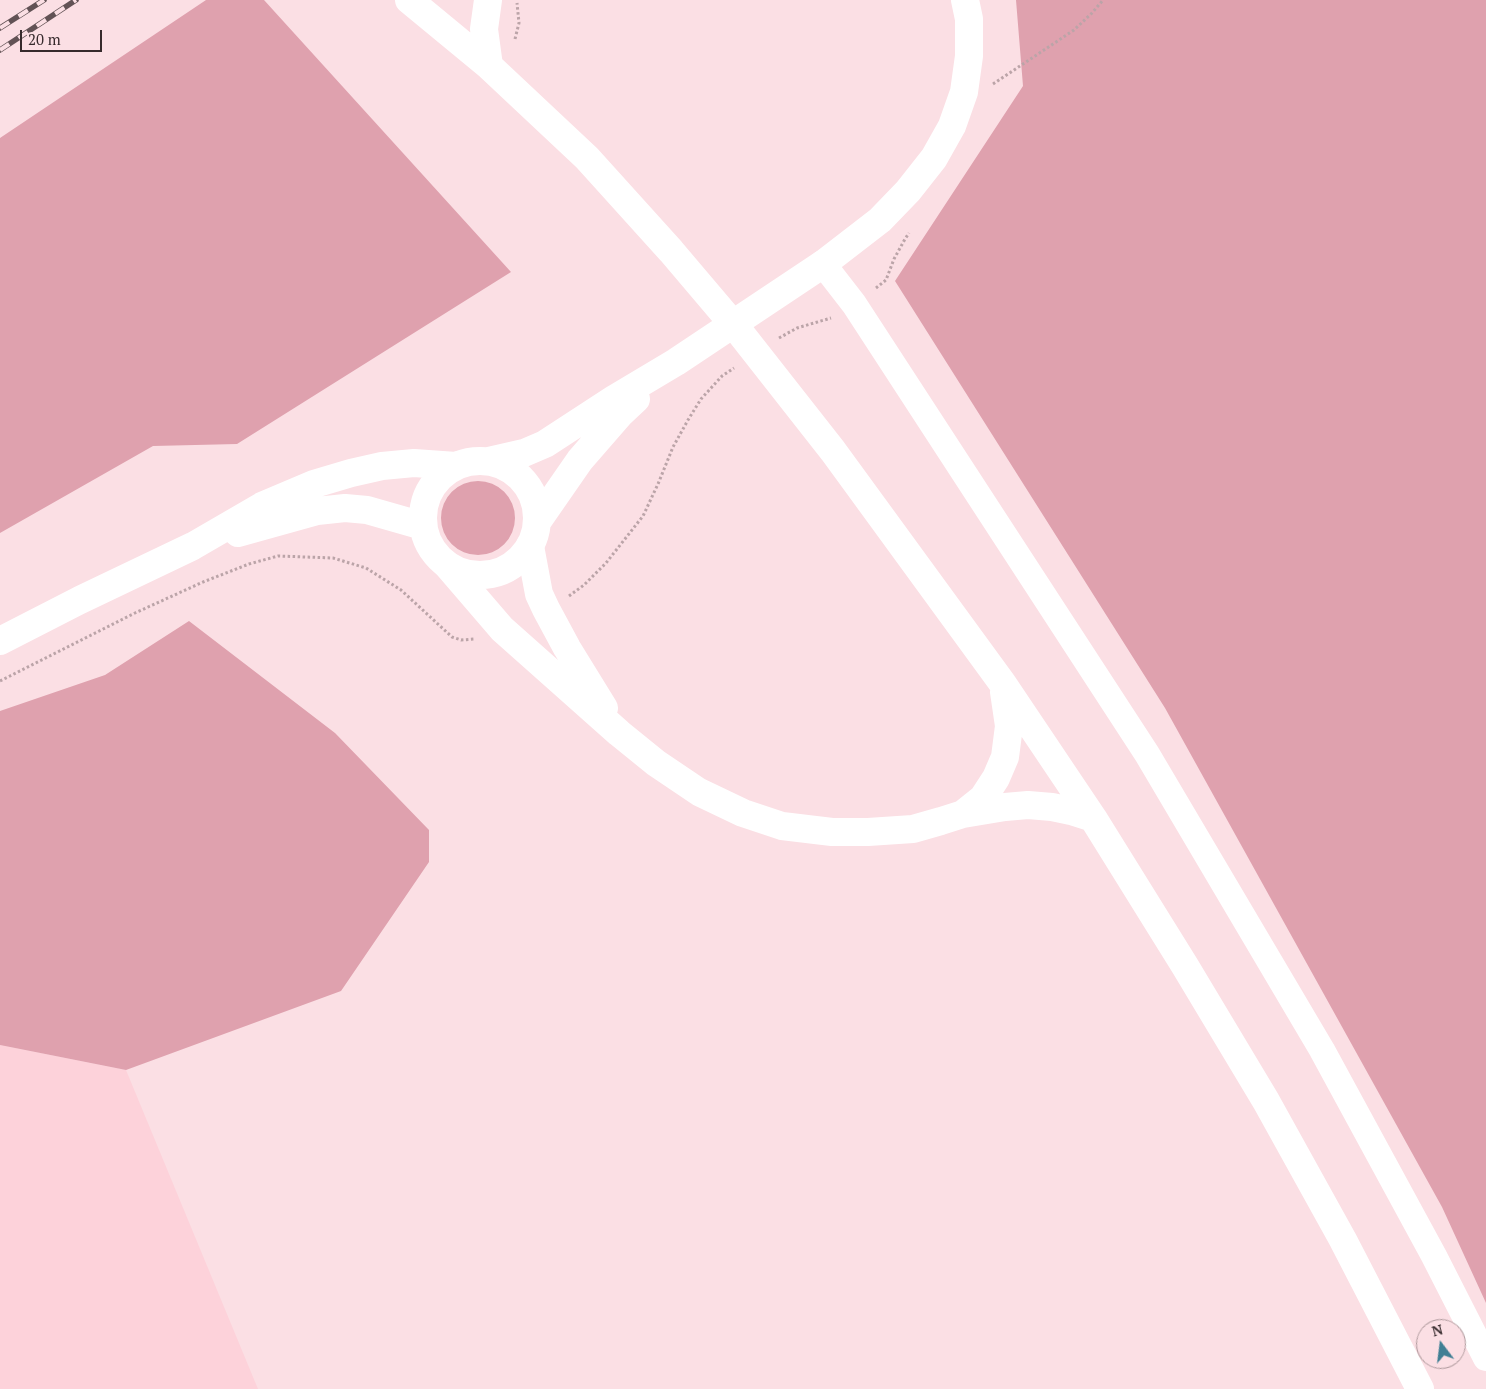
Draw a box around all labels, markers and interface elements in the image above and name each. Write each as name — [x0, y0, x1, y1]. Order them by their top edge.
scale bar — [22, 20, 105, 52]
text: 20 m — [28, 29, 61, 49]
north arrow — [1416, 1319, 1466, 1369]
text: N — [1430, 1319, 1445, 1341]

